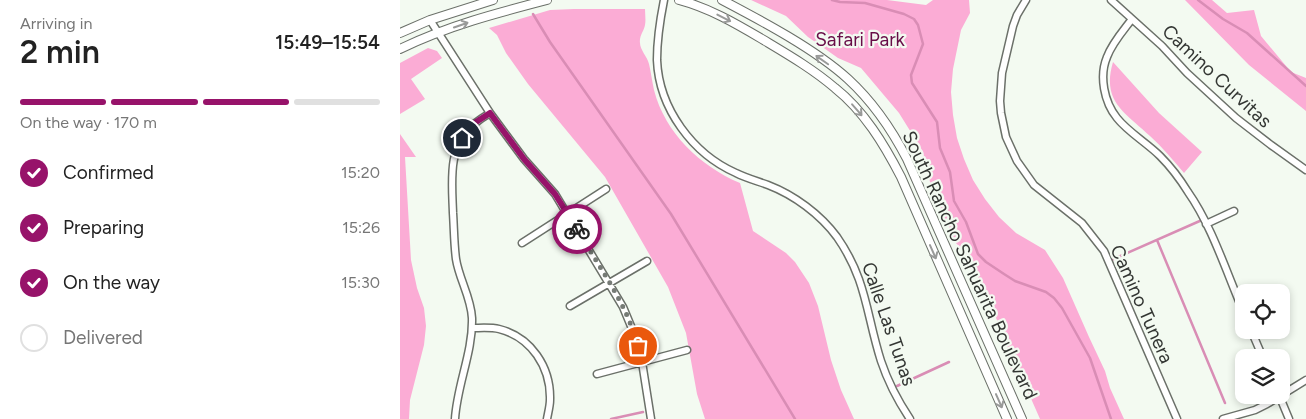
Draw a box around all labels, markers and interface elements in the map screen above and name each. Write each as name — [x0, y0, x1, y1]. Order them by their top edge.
text: Arriving in — [20, 14, 92, 33]
one-way arrow — [716, 14, 731, 23]
one-way arrow — [453, 20, 469, 29]
street label: Camino Curvitas — [1158, 20, 1276, 133]
park label: Safari Park — [815, 28, 906, 51]
text: 15:49–15:54 — [275, 31, 380, 54]
text: 2 min — [20, 33, 100, 71]
one-way arrow — [816, 55, 830, 65]
one-way arrow — [851, 103, 863, 116]
text: On the way · 170 m — [20, 113, 157, 132]
pin — [441, 117, 483, 159]
icon: home — [448, 124, 476, 152]
street label: South Rancho Sahuarita Boulevard — [898, 127, 1042, 403]
icon: check — [20, 159, 48, 187]
text: Confirmed — [63, 161, 154, 184]
text: 15:20 — [341, 163, 380, 182]
courier — [552, 204, 602, 254]
icon: check — [20, 214, 48, 242]
icon: bike — [563, 215, 591, 243]
text: Preparing — [63, 216, 144, 239]
text: 15:26 — [342, 218, 380, 237]
street label: Camino Tunera — [1106, 241, 1178, 367]
one-way arrow — [929, 244, 939, 259]
street label: Calle Las Tunas — [857, 259, 921, 389]
icon: check — [20, 269, 48, 297]
text: On the way — [63, 271, 160, 294]
text: 15:30 — [341, 273, 380, 292]
map controls — [1235, 284, 1290, 404]
button: locate — [1235, 284, 1290, 339]
pin — [617, 325, 659, 367]
text: Delivered — [63, 326, 143, 349]
icon: bag — [624, 332, 652, 360]
button: layers — [1235, 349, 1290, 404]
one-way arrow — [995, 393, 1004, 408]

